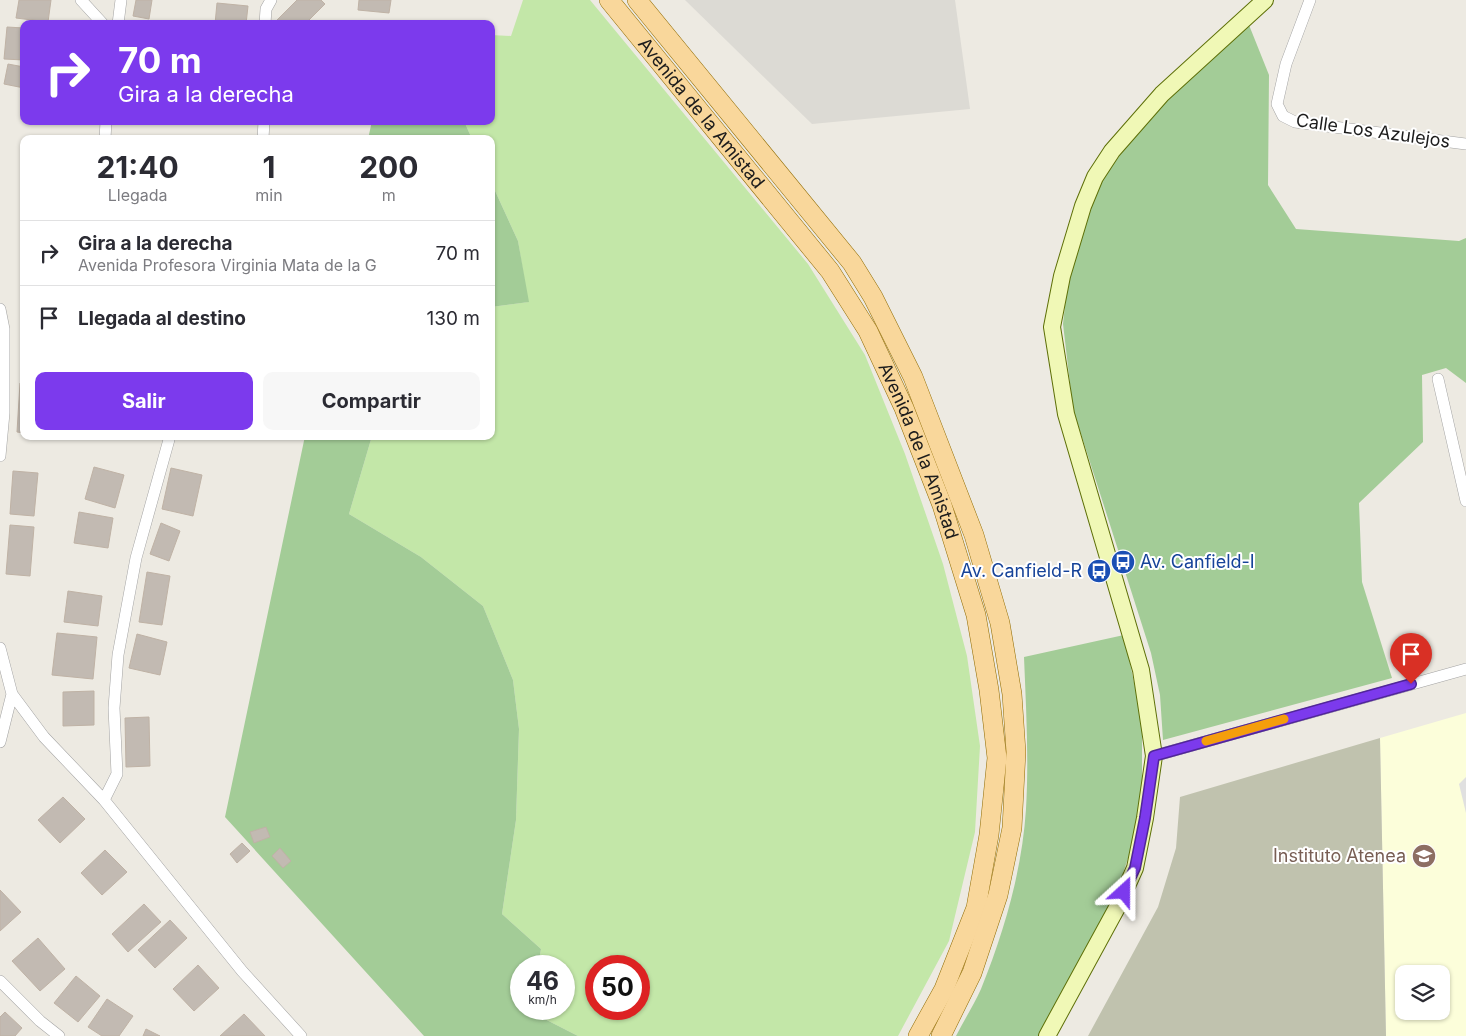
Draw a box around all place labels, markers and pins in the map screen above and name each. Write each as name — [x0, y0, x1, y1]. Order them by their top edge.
bus stop icon: Av. Canfield-I — [1110, 549, 1136, 575]
place label: Av. Canfield-I — [1140, 551, 1255, 572]
bus stop icon: Av. Canfield-R — [1086, 558, 1112, 584]
place label: Av. Canfield-R — [961, 560, 1082, 581]
pin — [1390, 633, 1432, 684]
school or university icon: Instituto Atenea — [1411, 843, 1437, 869]
place label: Instituto Atenea — [1273, 845, 1406, 866]

